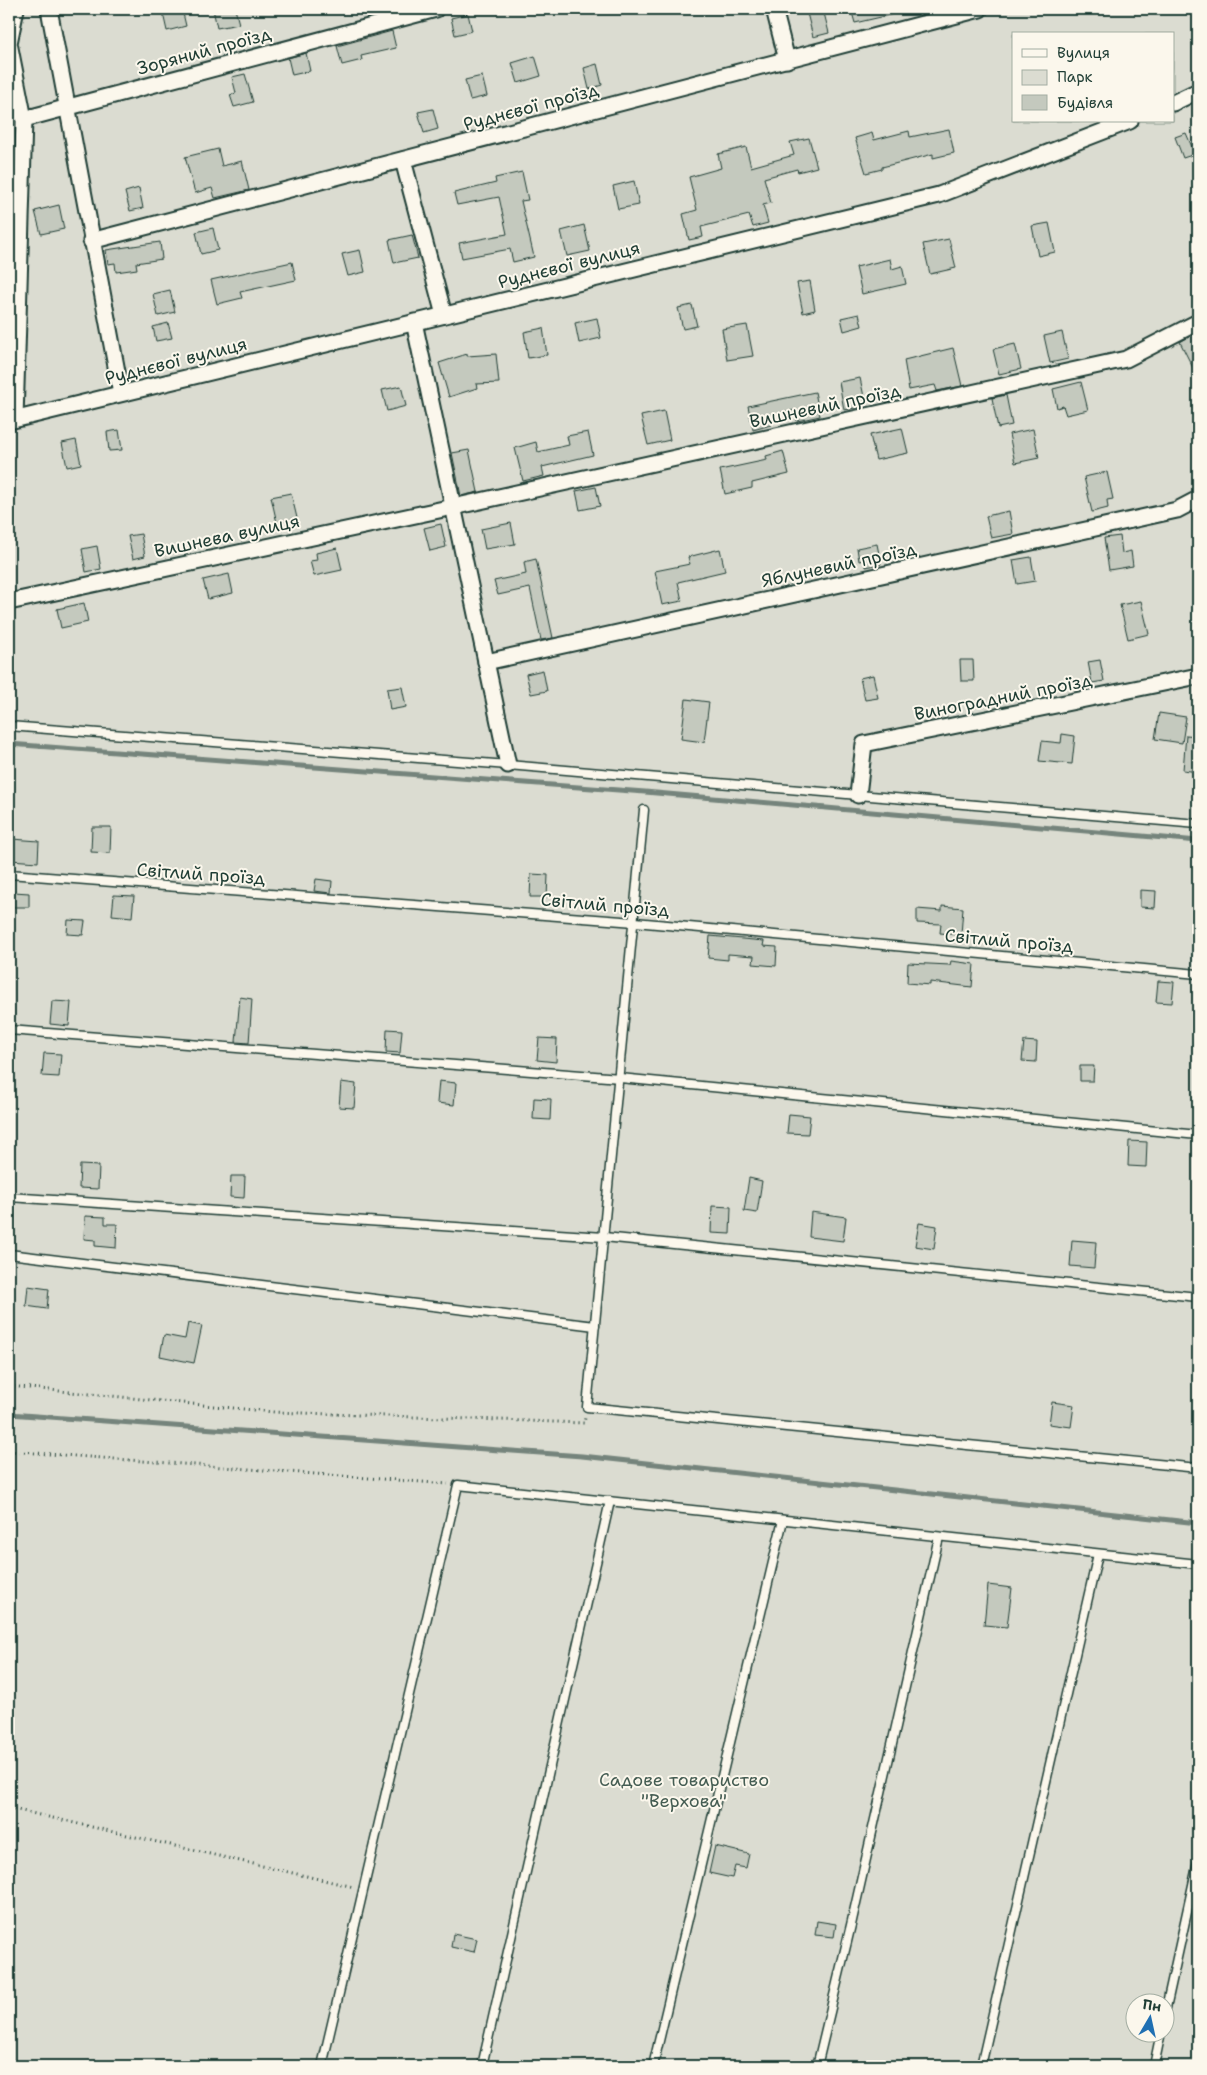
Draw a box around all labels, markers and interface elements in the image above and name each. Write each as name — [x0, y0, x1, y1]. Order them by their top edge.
street label: Зоряний проїзд — [134, 21, 274, 80]
legend — [1012, 32, 1174, 122]
text: Вулиця — [1057, 43, 1110, 63]
text: Парк — [1057, 67, 1093, 87]
street label: Руднєвої проїзд — [461, 77, 602, 137]
text: Будівля — [1057, 93, 1113, 113]
street label: Руднєвої вулиця — [495, 236, 643, 294]
street label: Руднєвої вулиця — [102, 332, 250, 390]
street label: Вишневий проїзд — [747, 378, 903, 434]
street label: Вишнева вулиця — [152, 509, 302, 563]
street label: Яблуневий проїзд — [759, 537, 919, 593]
street label: Виноградний проїзд — [912, 668, 1095, 726]
street label: Світлий проїзд — [136, 858, 267, 891]
street label: Світлий проїзд — [540, 887, 671, 923]
street label: Світлий проїзд — [944, 923, 1075, 959]
park label: Садове товариство "Верхова" — [599, 1768, 769, 1813]
north arrow — [1124, 1992, 1174, 2042]
text: Пн — [1141, 1995, 1163, 2015]

